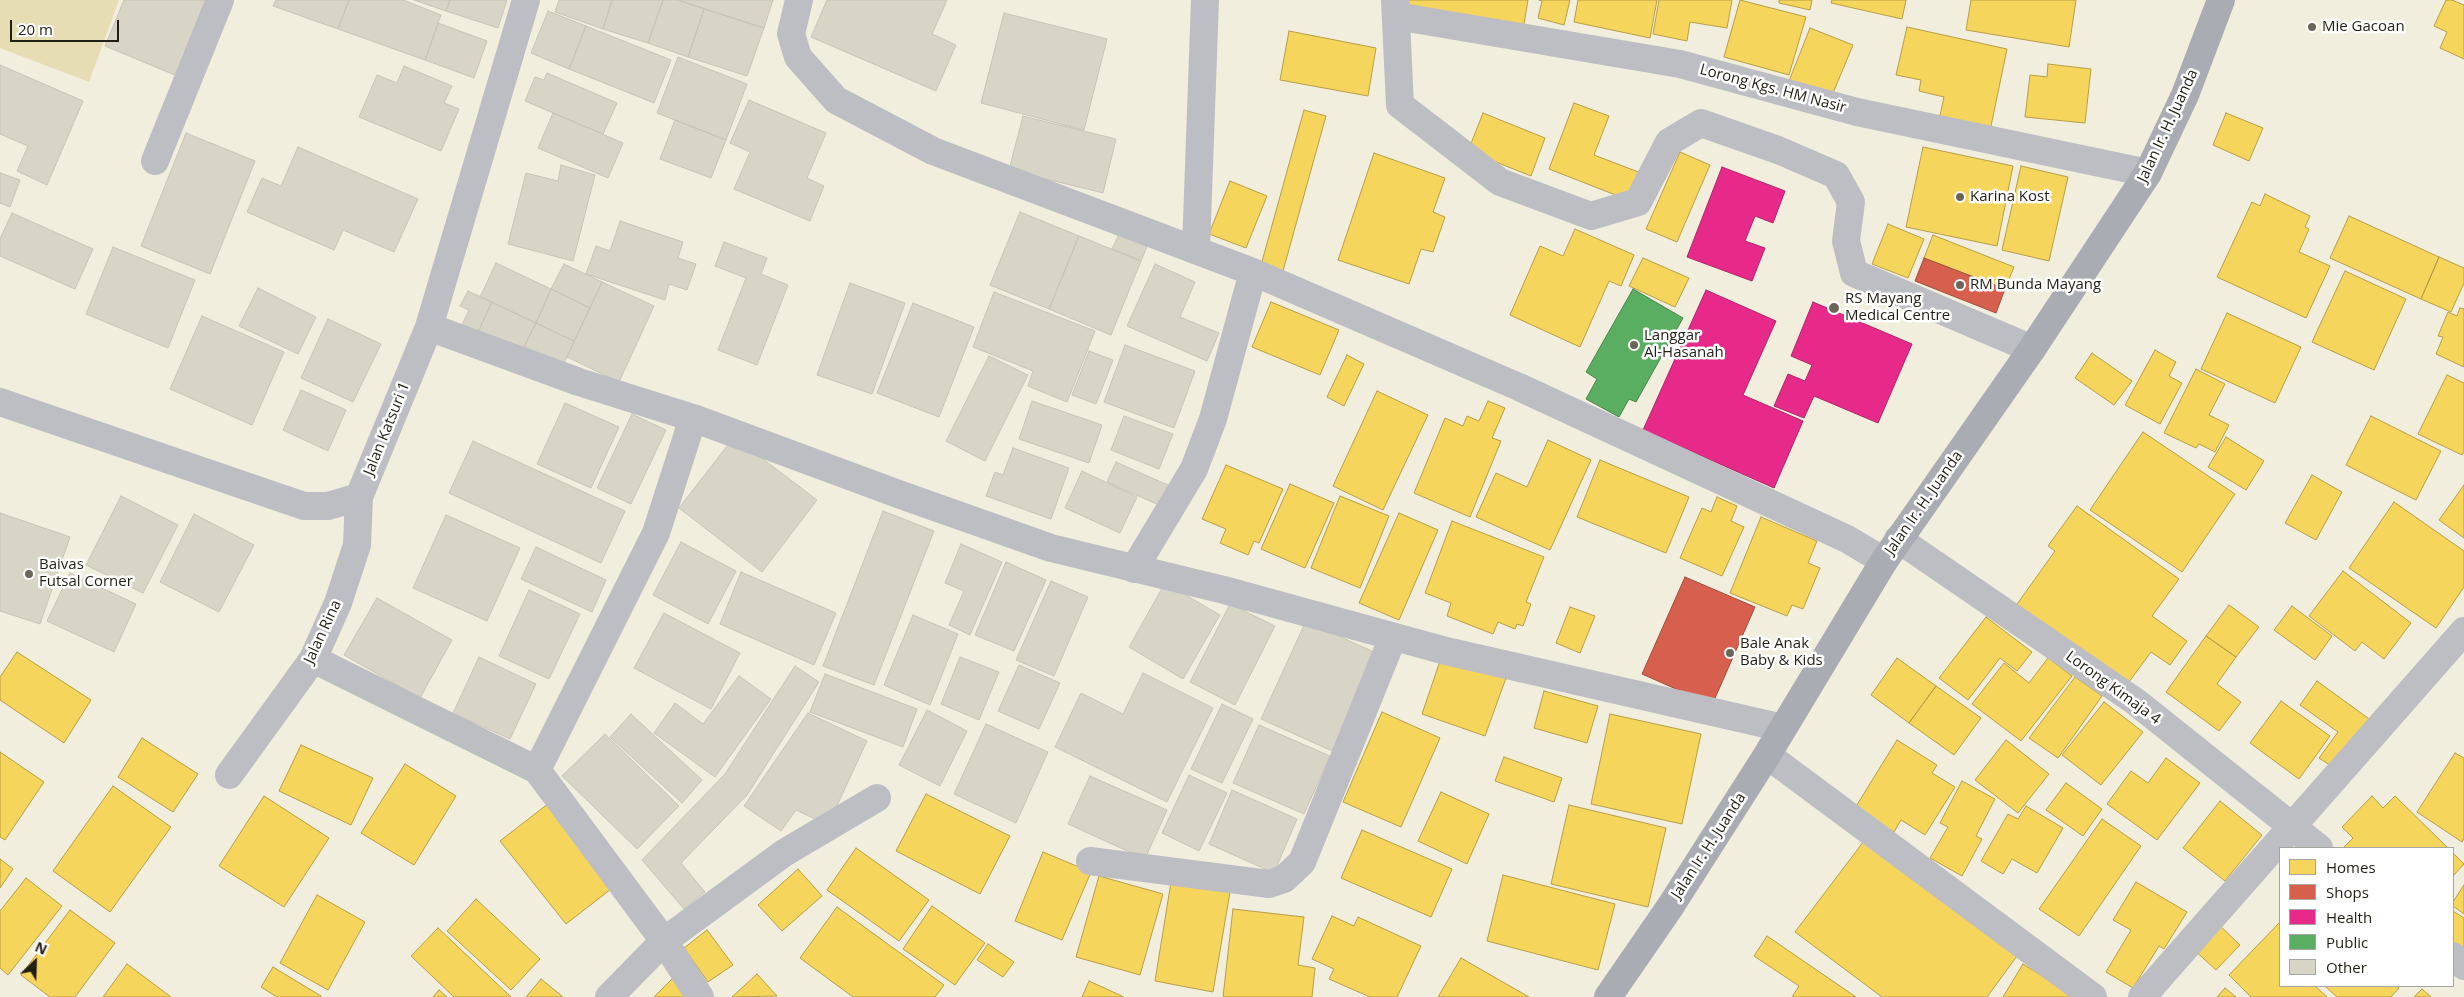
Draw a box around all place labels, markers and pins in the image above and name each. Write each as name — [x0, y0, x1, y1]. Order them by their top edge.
place label: Mie Gacoan — [2322, 18, 2405, 36]
marker: Mie Gacoan — [2306, 21, 2318, 33]
place label: Karina Kost — [1970, 188, 2050, 206]
marker: Karina Kost — [1954, 191, 1966, 203]
place label: RM Bunda Mayang — [1970, 276, 2101, 294]
marker: RM Bunda Mayang — [1954, 279, 1966, 291]
place label: RS Mayang Medical Centre — [1845, 290, 1950, 325]
marker: RS Mayang Medical Centre — [1827, 301, 1841, 315]
place label: Langgar Al-Hasanah — [1644, 327, 1724, 362]
marker: Langgar Al-Hasanah — [1628, 339, 1640, 351]
place label: Baivas Futsal Corner — [39, 556, 133, 591]
marker: Baivas Futsal Corner — [23, 568, 35, 580]
place label: Bale Anak Baby & Kids — [1740, 635, 1823, 670]
marker: Bale Anak Baby & Kids — [1724, 647, 1736, 659]

